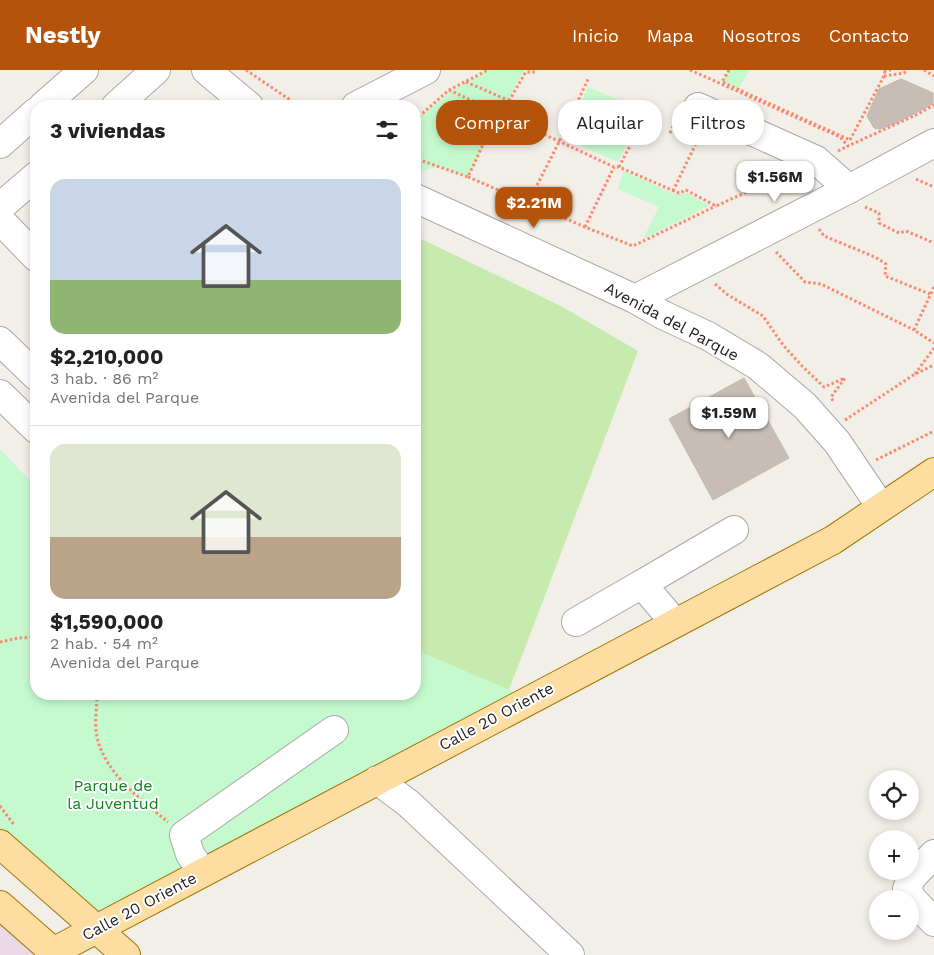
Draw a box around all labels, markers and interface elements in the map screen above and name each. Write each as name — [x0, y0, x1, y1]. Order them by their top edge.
text: Nestly — [25, 21, 101, 49]
text: Inicio — [572, 25, 619, 46]
text: Mapa — [647, 25, 694, 46]
text: Nosotros — [722, 25, 801, 46]
text: Contacto — [829, 25, 909, 46]
chip: Comprar — [436, 100, 548, 145]
chip: Alquilar — [558, 100, 662, 145]
chip: Filtros — [672, 100, 764, 145]
icon: filters — [373, 116, 401, 144]
text: 3 viviendas — [50, 118, 165, 143]
pin: $1.56M — [734, 160, 816, 203]
text: $1.56M — [747, 167, 803, 186]
pin: $2.21M — [493, 186, 575, 229]
text: $2.21M — [506, 193, 562, 212]
icon: home — [181, 211, 271, 301]
street label: Avenida del Parque — [601, 278, 742, 365]
text: $2,210,000 — [50, 344, 163, 369]
text: 3 hab. · 86 m² — [50, 369, 158, 388]
text: Avenida del Parque — [50, 388, 199, 407]
pin: $1.59M — [688, 396, 770, 439]
text: $1.59M — [701, 403, 757, 422]
icon: home — [181, 477, 271, 567]
text: $1,590,000 — [50, 609, 164, 634]
text: 2 hab. · 54 m² — [50, 634, 158, 653]
text: Avenida del Parque — [50, 653, 199, 672]
street label: Calle 20 Oriente — [436, 678, 557, 755]
map controls — [869, 770, 919, 940]
button: locate — [869, 770, 919, 820]
park label: Parque de la Juventud — [67, 776, 159, 813]
button: + — [869, 830, 919, 880]
street label: Calle 20 Oriente — [79, 868, 200, 945]
button: − — [869, 890, 919, 940]

